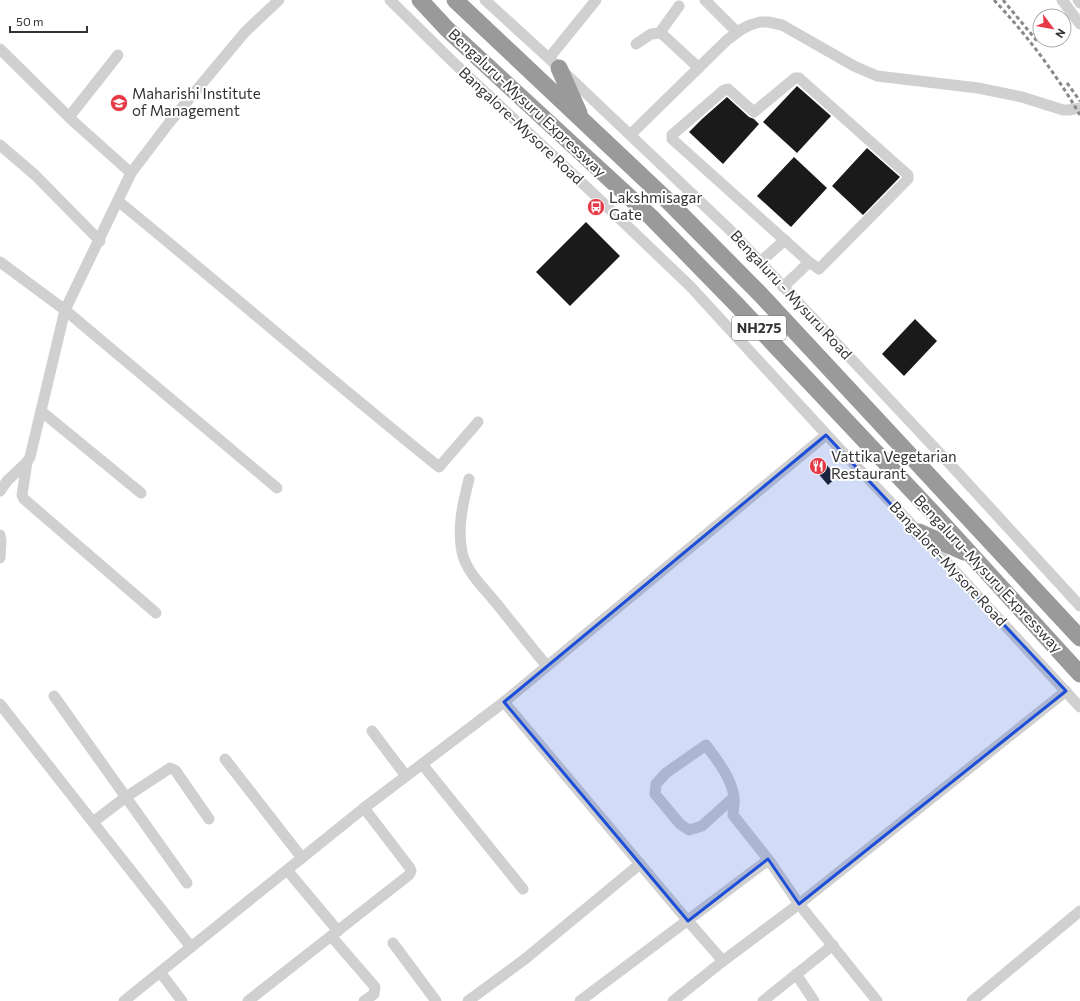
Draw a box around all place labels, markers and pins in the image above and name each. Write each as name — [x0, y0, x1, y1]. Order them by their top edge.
place label: Maharishi Institute of Management — [132, 84, 261, 119]
school or university icon: Maharishi Institute of Management — [109, 93, 129, 113]
place label: Lakshmisagar Gate — [609, 188, 702, 223]
bus stop icon: Lakshmisagar Gate — [586, 197, 606, 217]
place label: Vattika Vegetarian Restaurant — [831, 447, 957, 482]
restaurant icon: Vattika Vegetarian Restaurant — [808, 456, 828, 476]

